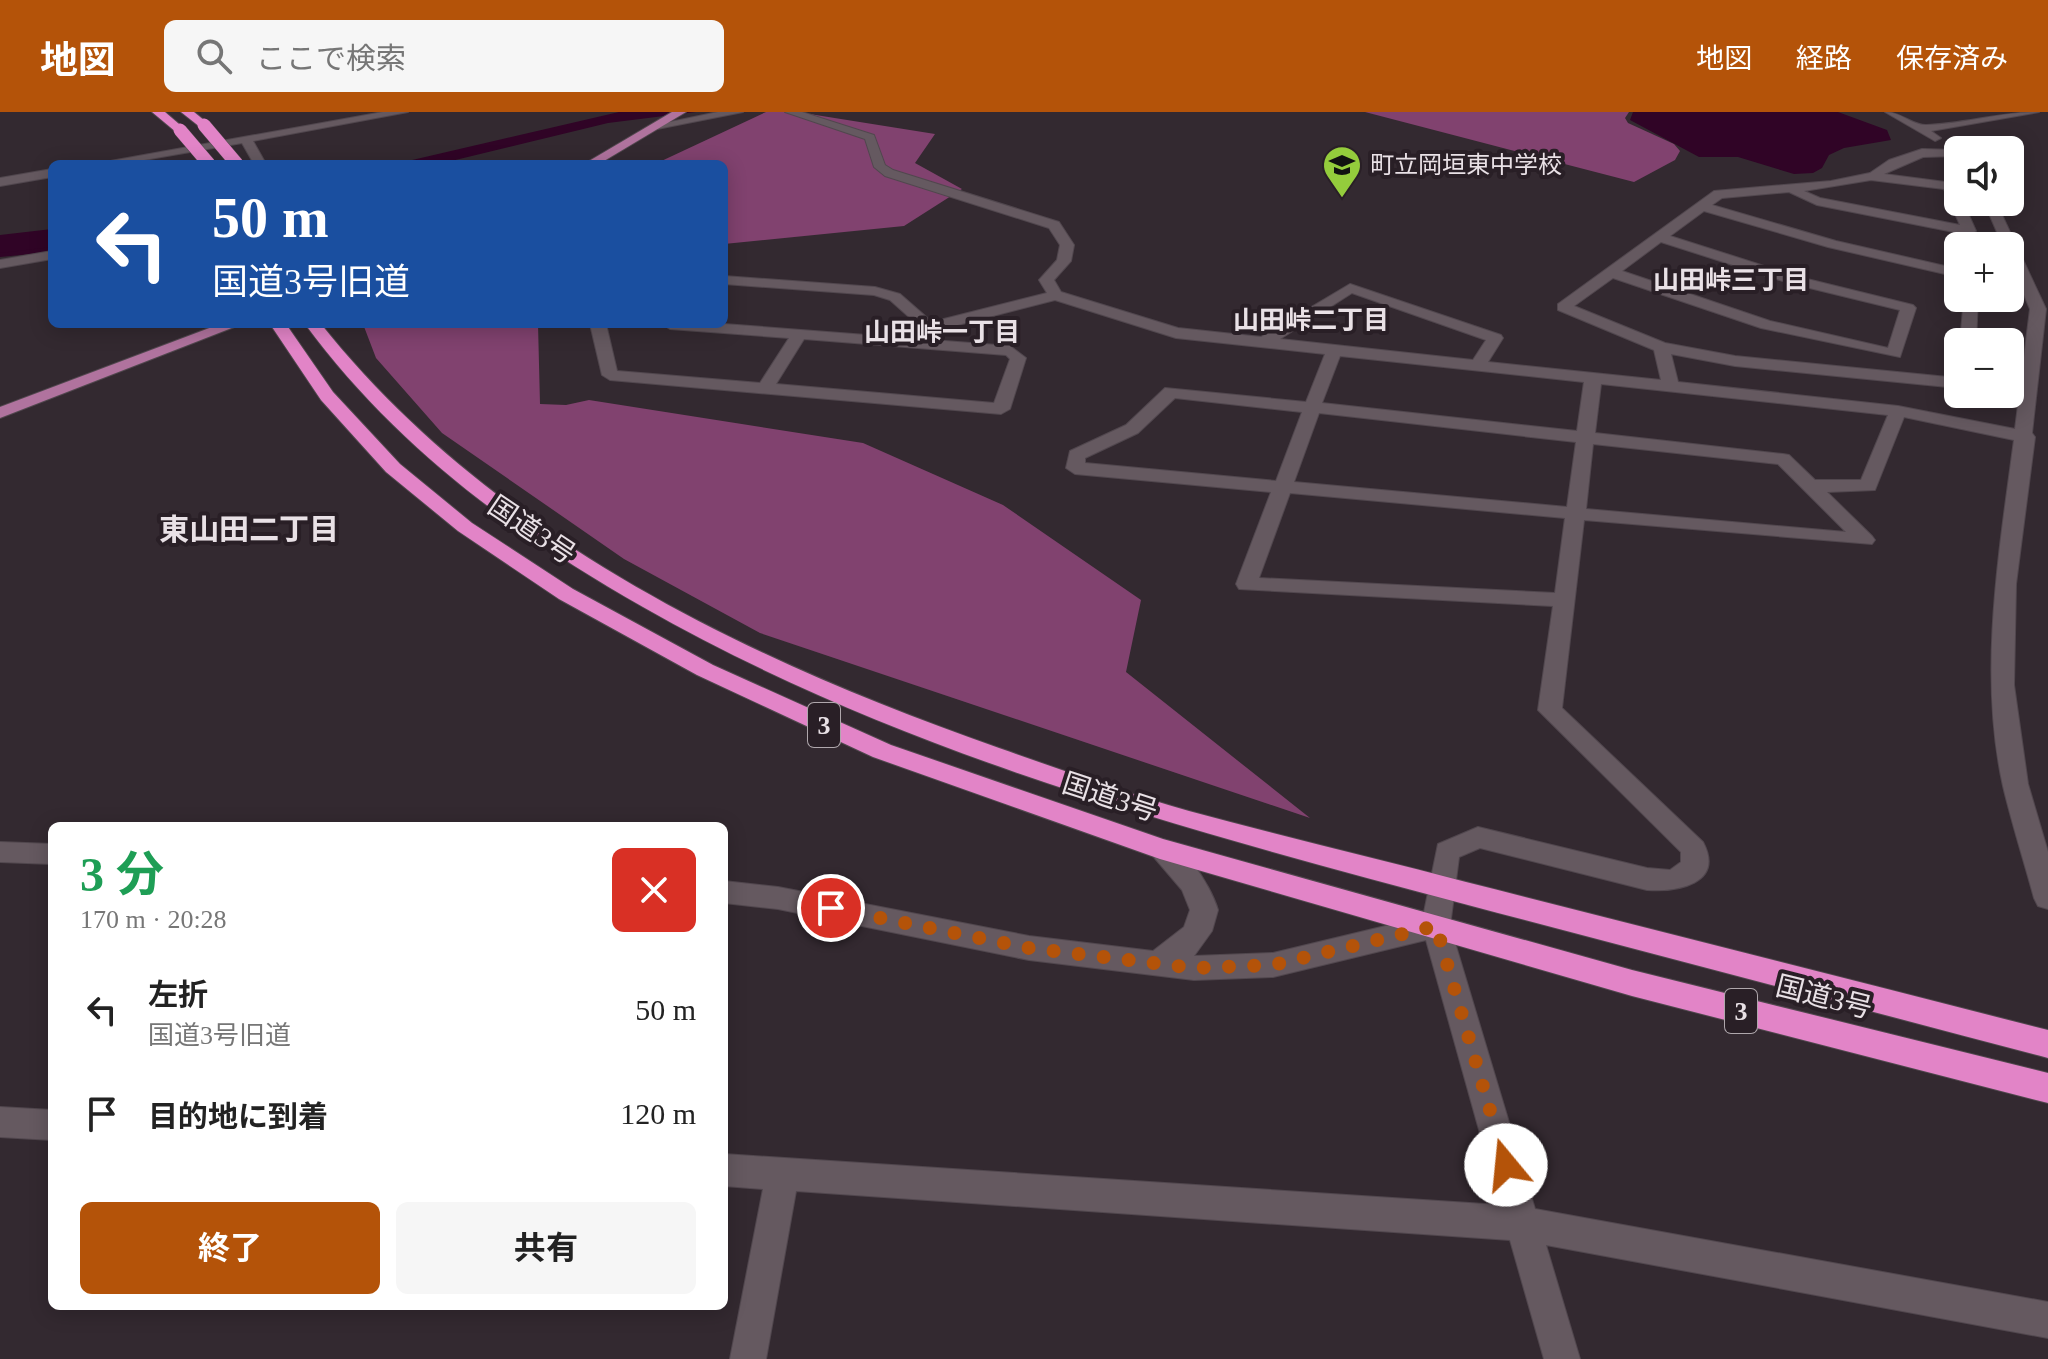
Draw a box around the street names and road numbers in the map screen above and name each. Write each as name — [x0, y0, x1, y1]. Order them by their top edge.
street label: 国道3号 — [483, 490, 581, 570]
road number: 3 — [808, 703, 840, 747]
street label: 国道3号 — [1059, 767, 1161, 827]
street label: 国道3号 — [1773, 970, 1875, 1024]
road number: 3 — [1725, 989, 1757, 1033]

